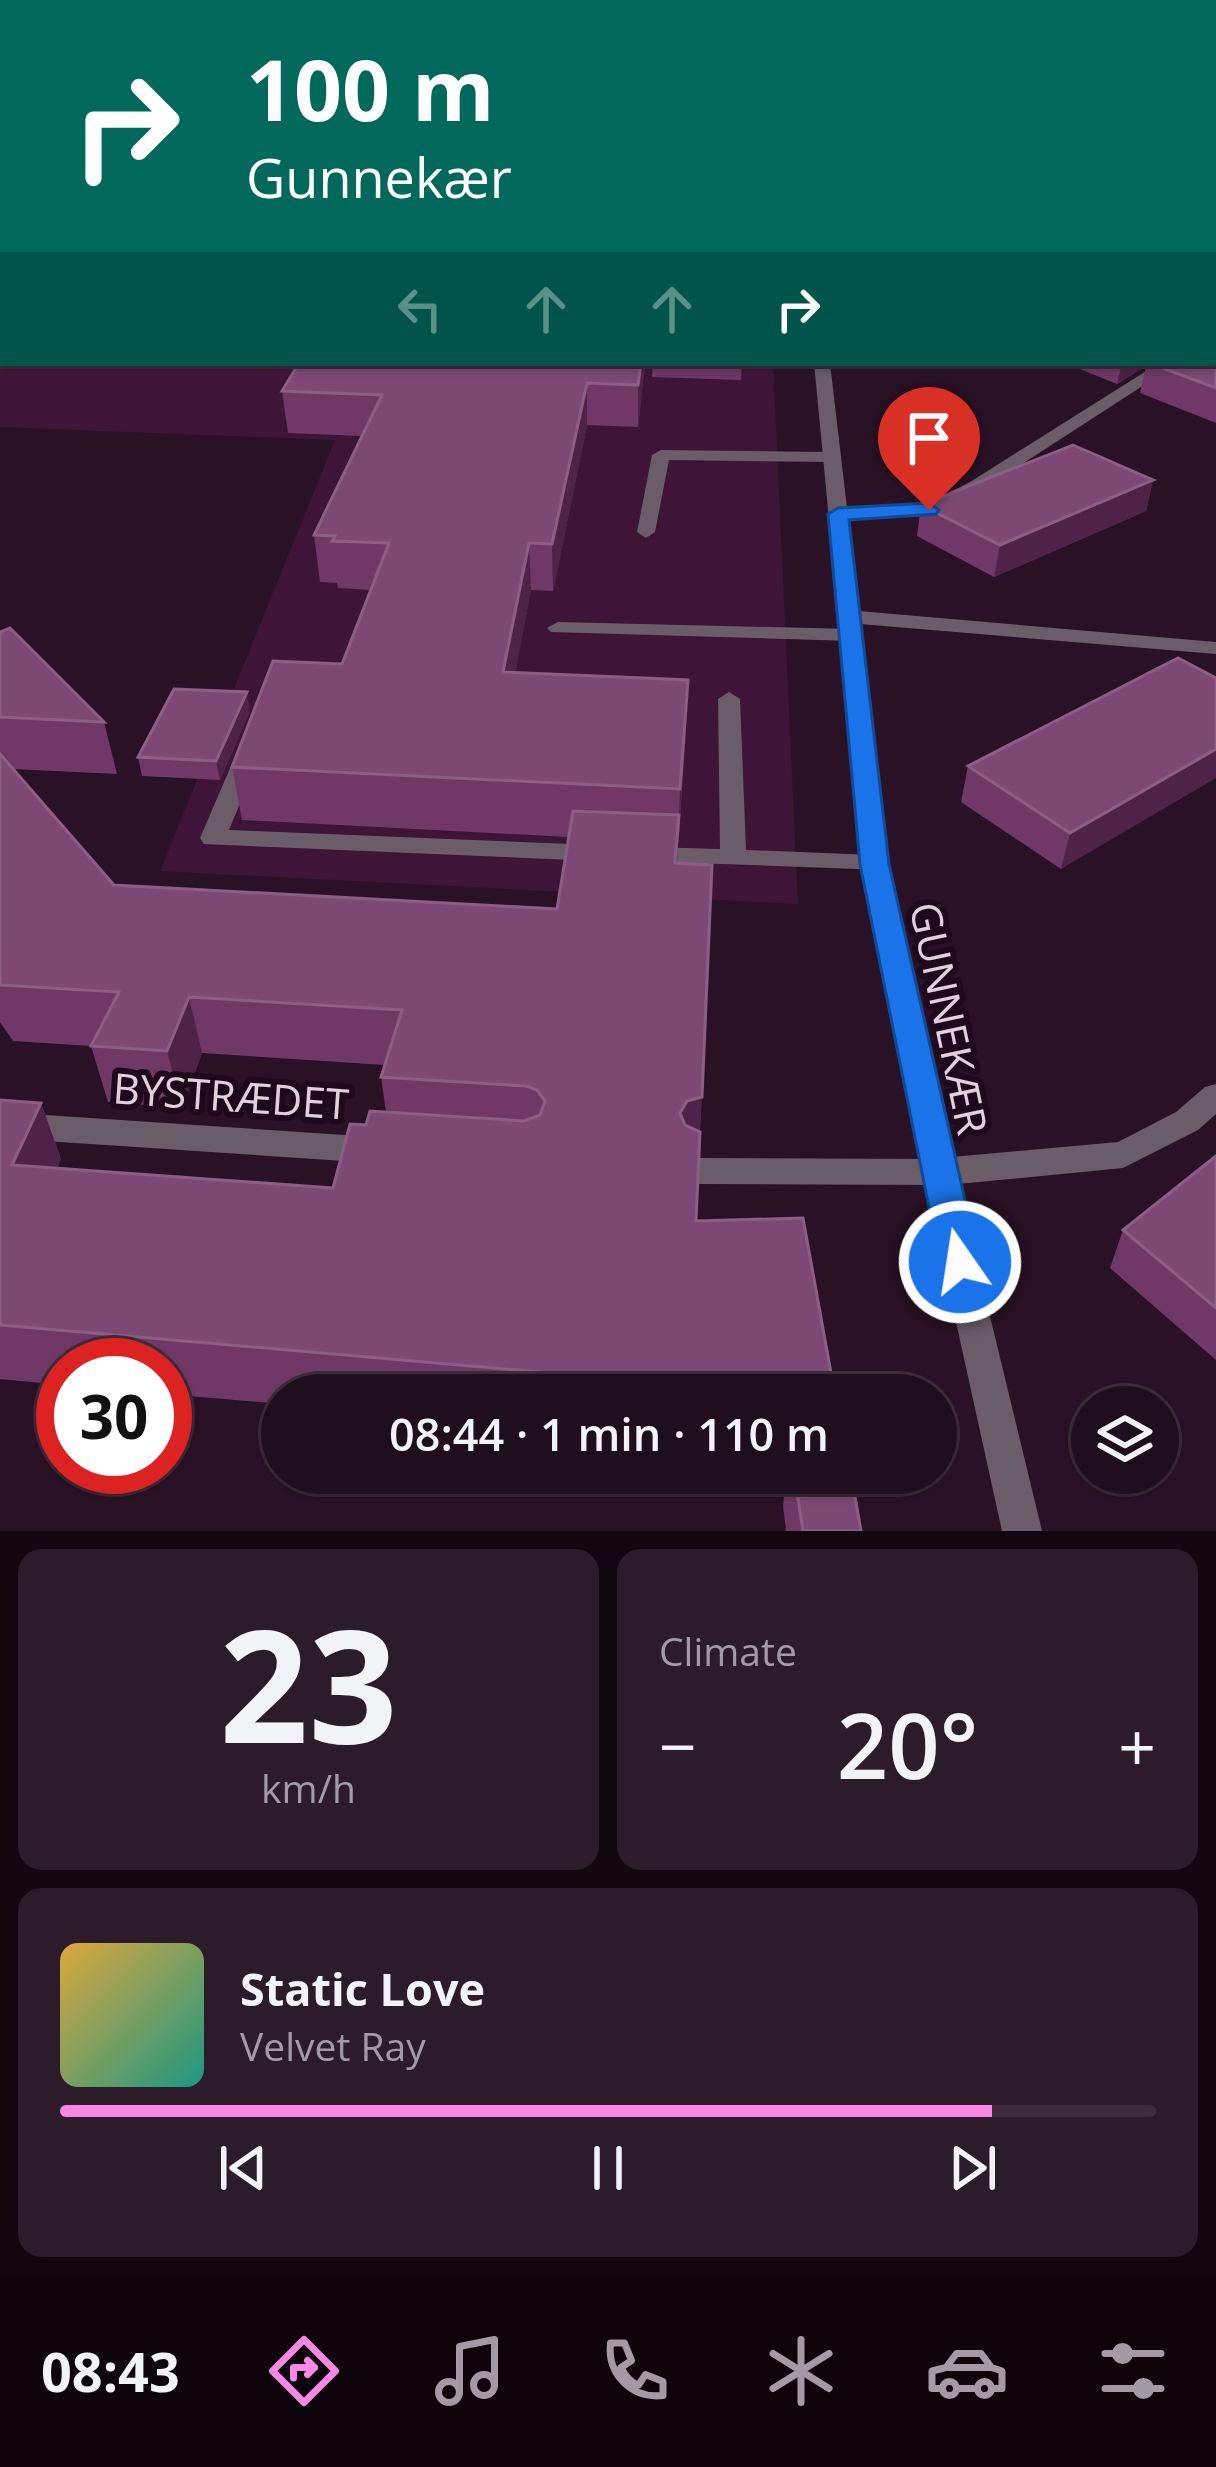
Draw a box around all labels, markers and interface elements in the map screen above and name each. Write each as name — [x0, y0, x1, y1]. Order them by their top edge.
text: 100 m — [246, 31, 494, 146]
icon: right — [48, 48, 204, 204]
text: Gunnekær — [246, 140, 512, 214]
icon: left — [387, 276, 453, 342]
icon: ahead — [513, 276, 579, 342]
icon: ahead — [639, 276, 705, 342]
icon: right — [765, 276, 831, 342]
pin — [878, 387, 980, 510]
icon: arrive — [896, 405, 962, 471]
street label: GUNNEKÆR — [898, 897, 1002, 1139]
street label: BYSTRÆDET — [111, 1058, 351, 1132]
position arrow — [897, 1199, 1023, 1325]
speed limit sign: 30 — [36, 1338, 192, 1494]
map controls — [1071, 1386, 1179, 1494]
button: layers — [1071, 1386, 1179, 1494]
text: 08:44 · 1 min · 110 m — [389, 1403, 829, 1464]
text: 23 — [219, 1576, 398, 1789]
text: Climate — [659, 1624, 797, 1677]
text: 20° — [837, 1683, 978, 1805]
text: − — [659, 1700, 697, 1790]
text: + — [1118, 1700, 1156, 1790]
text: km/h — [261, 1761, 356, 1814]
text: Static Love — [240, 1958, 485, 2019]
text: Velvet Ray — [240, 2019, 426, 2072]
icon: previous — [210, 2135, 276, 2201]
icon: pause — [575, 2135, 641, 2201]
icon: next — [940, 2135, 1006, 2201]
icon: directions — [262, 2329, 346, 2413]
icon: music — [428, 2329, 512, 2413]
icon: phone — [593, 2329, 677, 2413]
icon: climate — [759, 2329, 843, 2413]
icon: car — [925, 2329, 1009, 2413]
icon: filters — [1091, 2329, 1175, 2413]
text: 08:43 — [41, 2334, 180, 2408]

